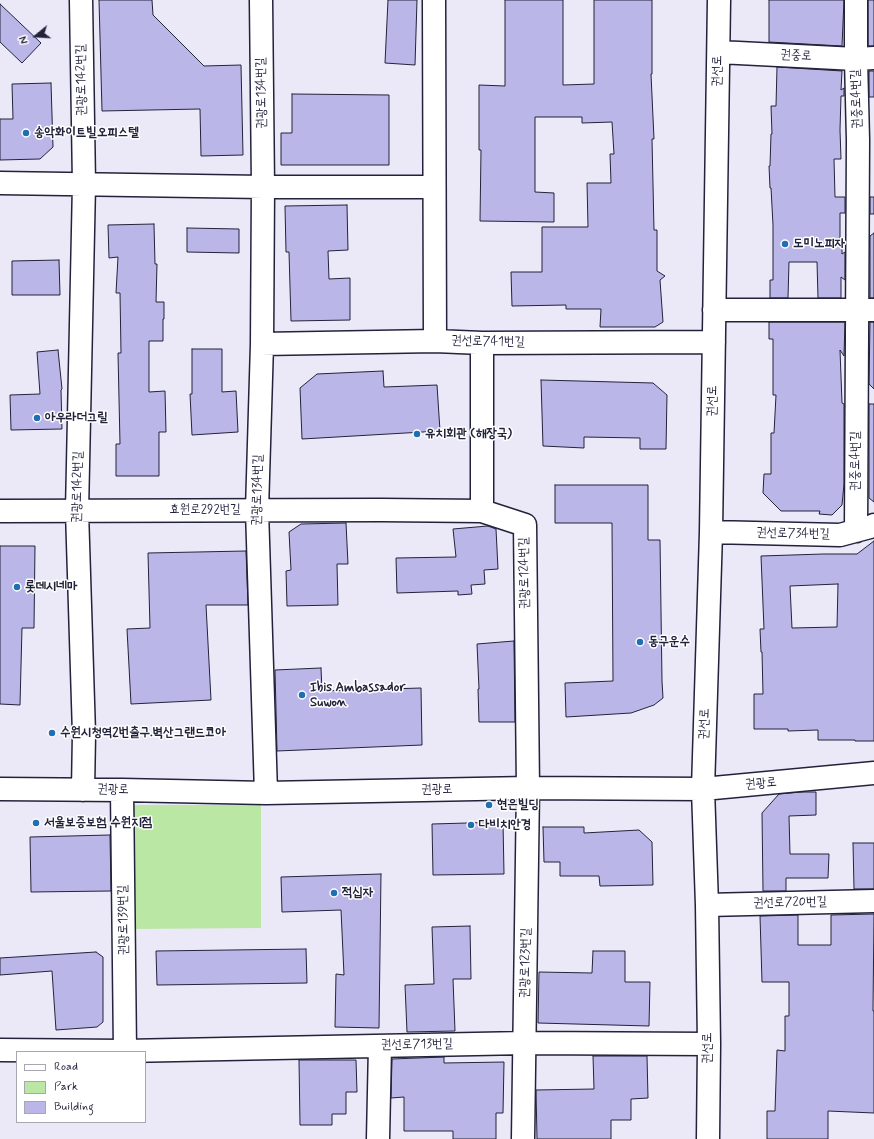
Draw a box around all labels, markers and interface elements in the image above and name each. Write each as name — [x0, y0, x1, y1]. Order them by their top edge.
north arrow — [16, 16, 56, 56]
text: N — [17, 34, 32, 45]
street label: 권광로142번길 — [74, 44, 90, 116]
street label: 권중로 — [780, 47, 812, 65]
street label: 권선로 — [710, 55, 726, 87]
street label: 권광로134번길 — [254, 57, 270, 129]
street label: 권중로4번길 — [848, 69, 866, 129]
place label: 송악화이트빌오피스텔 — [34, 125, 139, 141]
marker: 송악화이트빌오피스텔 — [21, 128, 31, 138]
place label: 도미노피자 — [793, 236, 845, 252]
marker: 도미노피자 — [780, 239, 790, 249]
street label: 권선로741번길 — [451, 334, 525, 350]
street label: 권선로 — [705, 385, 721, 417]
place label: 아우라더그릴 — [45, 410, 108, 426]
marker: 아우라더그릴 — [32, 413, 42, 423]
place label: 유치회관 (해장국) — [425, 426, 512, 442]
marker: 유치회관 (해장국) — [412, 429, 422, 439]
street label: 권중로4번길 — [848, 431, 864, 491]
street label: 권광로142번길 — [70, 451, 86, 523]
street label: 권광로134번길 — [250, 454, 266, 526]
street label: 효원로292번길 — [169, 502, 241, 518]
street label: 권선로734번길 — [756, 526, 830, 542]
street label: 권광로124번길 — [517, 537, 533, 609]
place label: 롯데시네마 — [25, 579, 77, 595]
marker: 롯데시네마 — [12, 582, 22, 592]
place label: 동구운수 — [648, 634, 690, 650]
marker: 동구운수 — [635, 637, 645, 647]
place label: Ibis Ambassador Suwon — [310, 680, 405, 711]
marker: Ibis Ambassador Suwon — [297, 690, 307, 700]
street label: 권선로 — [697, 708, 713, 740]
place label: 수원시청역2번출구.벽산그랜드코아 — [60, 725, 226, 741]
marker: 수원시청역2번출구.벽산그랜드코아 — [47, 728, 57, 738]
street label: 권광로 — [745, 775, 777, 793]
street label: 권광로 — [97, 782, 129, 798]
street label: 권광로 — [421, 782, 453, 798]
place label: 현은빌딩 — [497, 797, 539, 813]
marker: 현은빌딩 — [484, 800, 494, 810]
place label: 서울보증보험 수원지점 — [44, 815, 152, 831]
place label: 다비치안경 — [479, 817, 531, 833]
marker: 서울보증보험 수원지점 — [31, 818, 41, 828]
marker: 다비치안경 — [466, 820, 476, 830]
street label: 권광로139번길 — [116, 885, 132, 955]
place label: 적십자 — [342, 885, 373, 901]
marker: 적십자 — [329, 888, 339, 898]
street label: 권선로720번길 — [753, 895, 827, 911]
street label: 권광로123번길 — [518, 928, 534, 998]
street label: 권선로 — [700, 1032, 716, 1064]
street label: 권선로713번길 — [381, 1037, 453, 1053]
legend — [16, 1051, 146, 1123]
text: Road — [54, 1059, 78, 1075]
text: Park — [54, 1079, 78, 1095]
text: Building — [54, 1099, 94, 1115]

